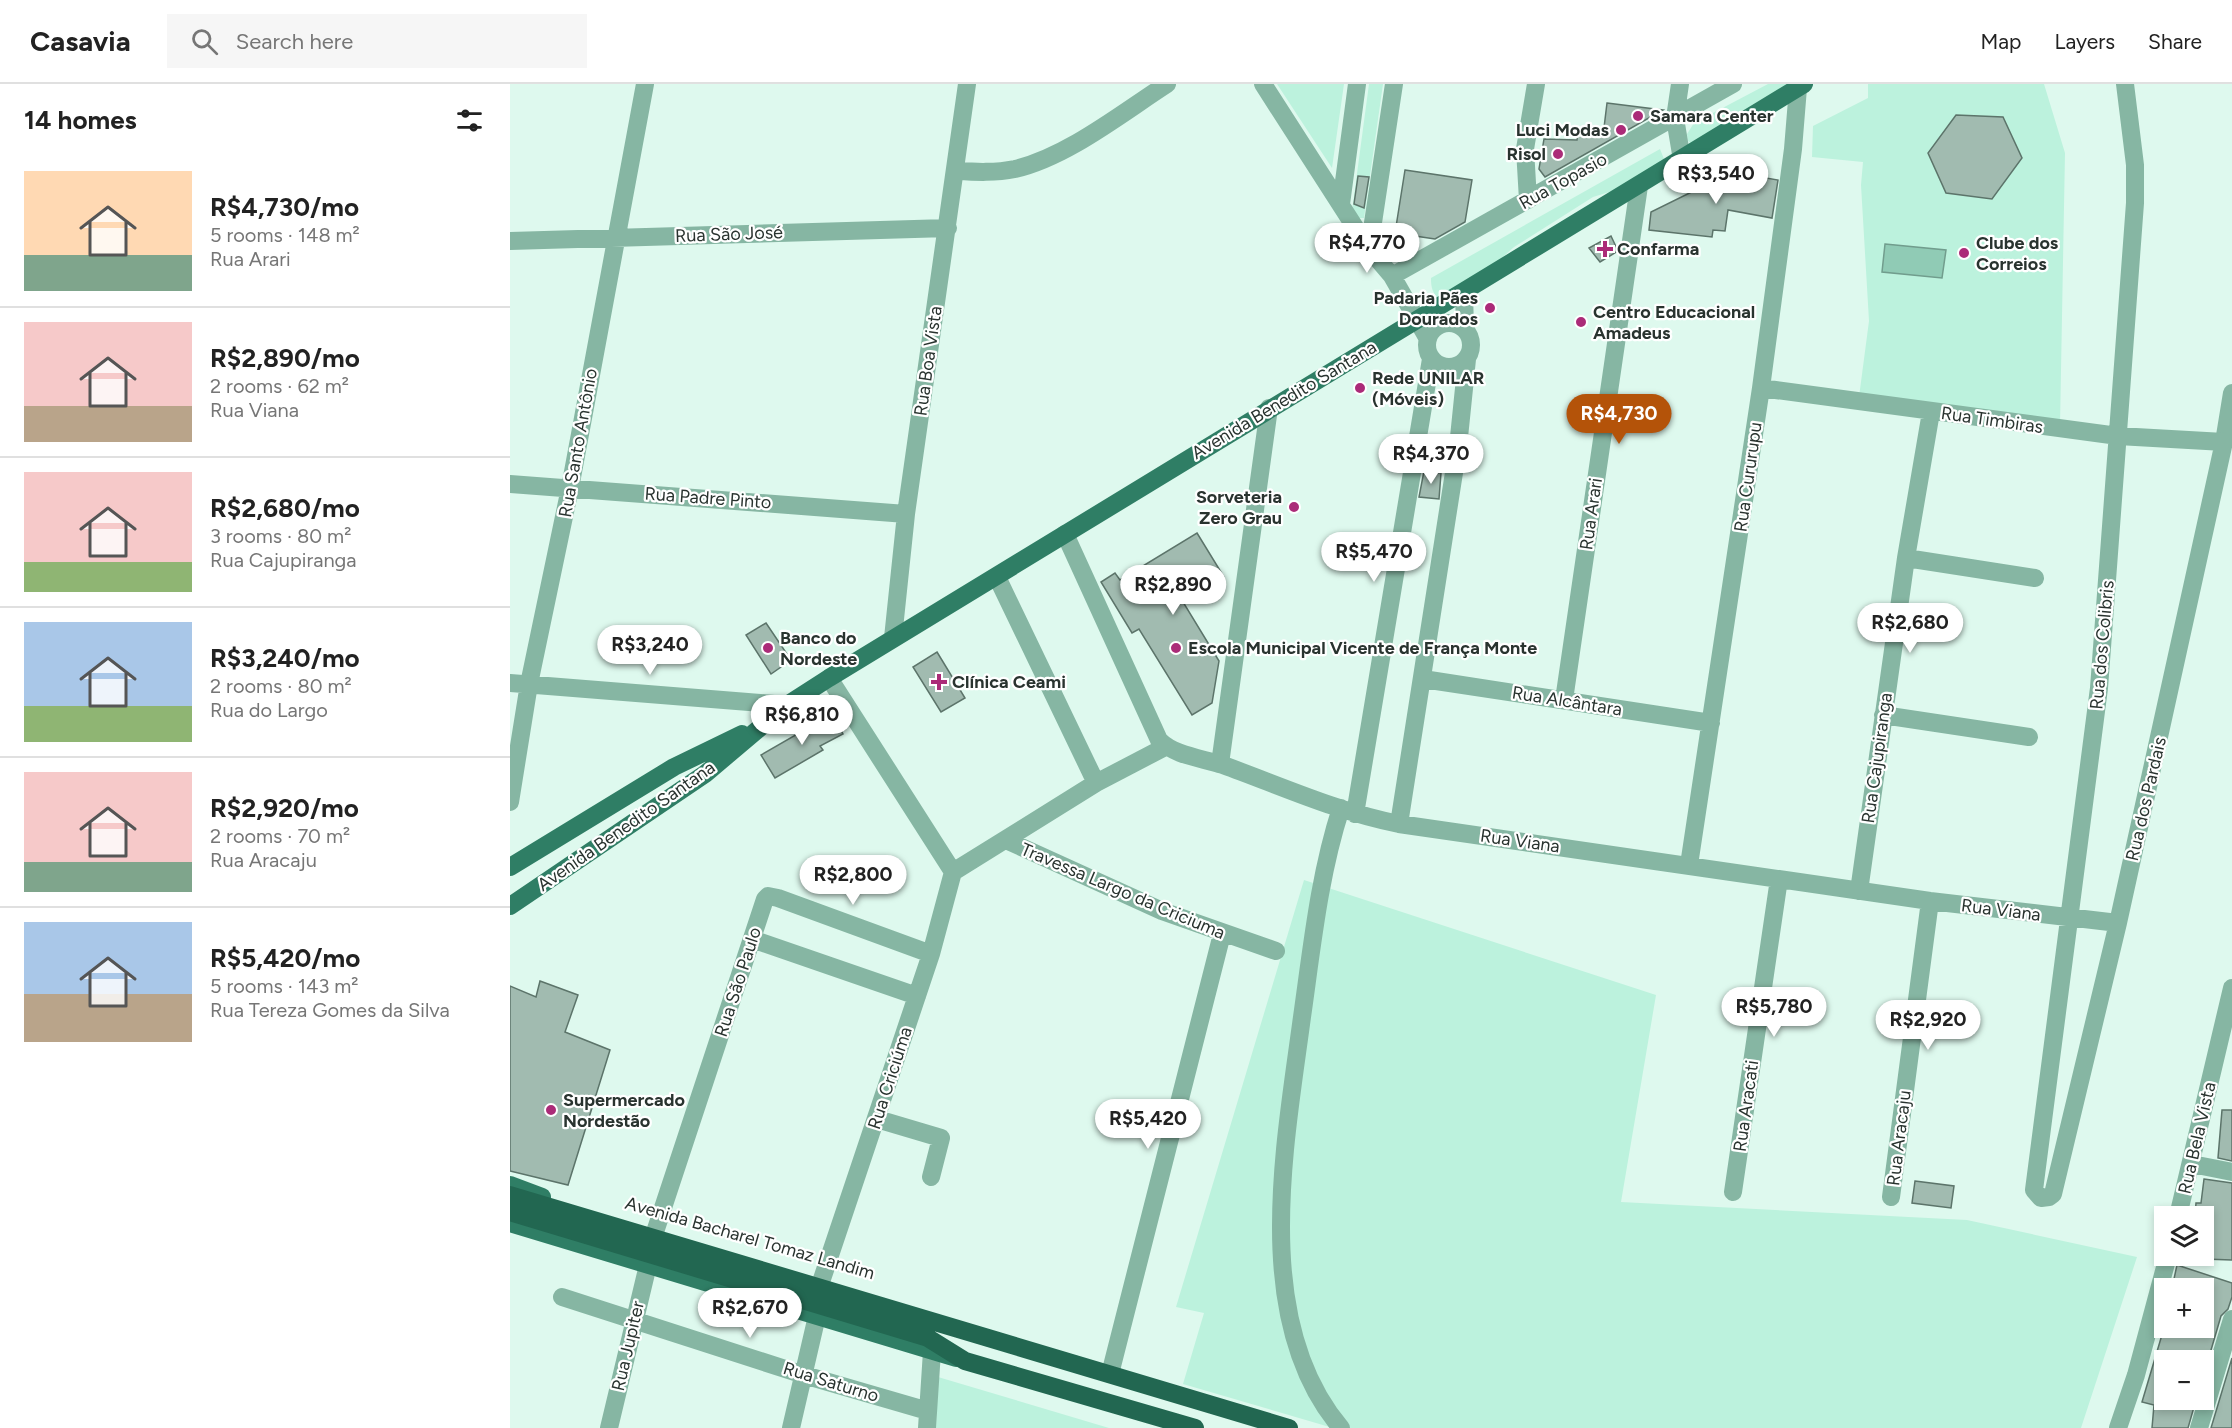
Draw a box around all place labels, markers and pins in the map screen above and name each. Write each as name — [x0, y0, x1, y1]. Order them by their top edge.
place label: Samara Center — [1650, 105, 1774, 127]
marker: Samara Center — [1631, 109, 1645, 123]
place label: Luci Modas — [1516, 119, 1610, 141]
marker: Luci Modas — [1614, 123, 1628, 137]
place label: Risol — [1506, 143, 1546, 165]
marker: Risol — [1551, 147, 1565, 161]
pin: R$3,540 — [1661, 154, 1771, 205]
pin: R$4,770 — [1312, 223, 1422, 274]
place label: Clube dos Correios — [1976, 232, 2059, 275]
place label: Confarma — [1617, 238, 1699, 260]
marker: Confarma — [1598, 242, 1612, 256]
marker: Clube dos Correios — [1957, 246, 1971, 260]
place label: Padaria Pães Dourados — [1373, 287, 1479, 330]
marker: Padaria Pães Dourados — [1483, 301, 1497, 315]
place label: Centro Educacional Amadeus — [1593, 301, 1755, 344]
marker: Centro Educacional Amadeus — [1574, 315, 1588, 329]
place label: Rede UNILAR (Móveis) — [1372, 367, 1485, 410]
marker: Rede UNILAR (Móveis) — [1353, 381, 1367, 395]
pin: R$4,730 — [1564, 394, 1674, 445]
pin: R$4,370 — [1376, 434, 1486, 485]
place label: Sorveteria Zero Grau — [1196, 486, 1282, 529]
marker: Sorveteria Zero Grau — [1287, 500, 1301, 514]
pin: R$5,470 — [1319, 532, 1429, 583]
pin: R$2,890 — [1118, 565, 1228, 616]
pin: R$2,680 — [1855, 603, 1965, 654]
pin: R$3,240 — [595, 625, 705, 676]
place label: Banco do Nordeste — [780, 627, 857, 670]
place label: Escola Municipal Vicente de França Monte — [1188, 637, 1537, 659]
marker: Banco do Nordeste — [761, 641, 775, 655]
marker: Escola Municipal Vicente de França Monte — [1169, 641, 1183, 655]
place label: Clínica Ceami — [952, 671, 1066, 693]
marker: Clínica Ceami — [930, 673, 948, 691]
pin: R$6,810 — [747, 695, 857, 746]
pin: R$2,800 — [798, 855, 908, 906]
pin: R$5,780 — [1719, 987, 1829, 1038]
pin: R$2,920 — [1873, 1000, 1983, 1051]
place label: Supermercado Nordestão — [563, 1089, 685, 1132]
pin: R$5,420 — [1093, 1099, 1203, 1150]
marker: Supermercado Nordestão — [544, 1103, 558, 1117]
pin: R$2,670 — [695, 1288, 805, 1339]

